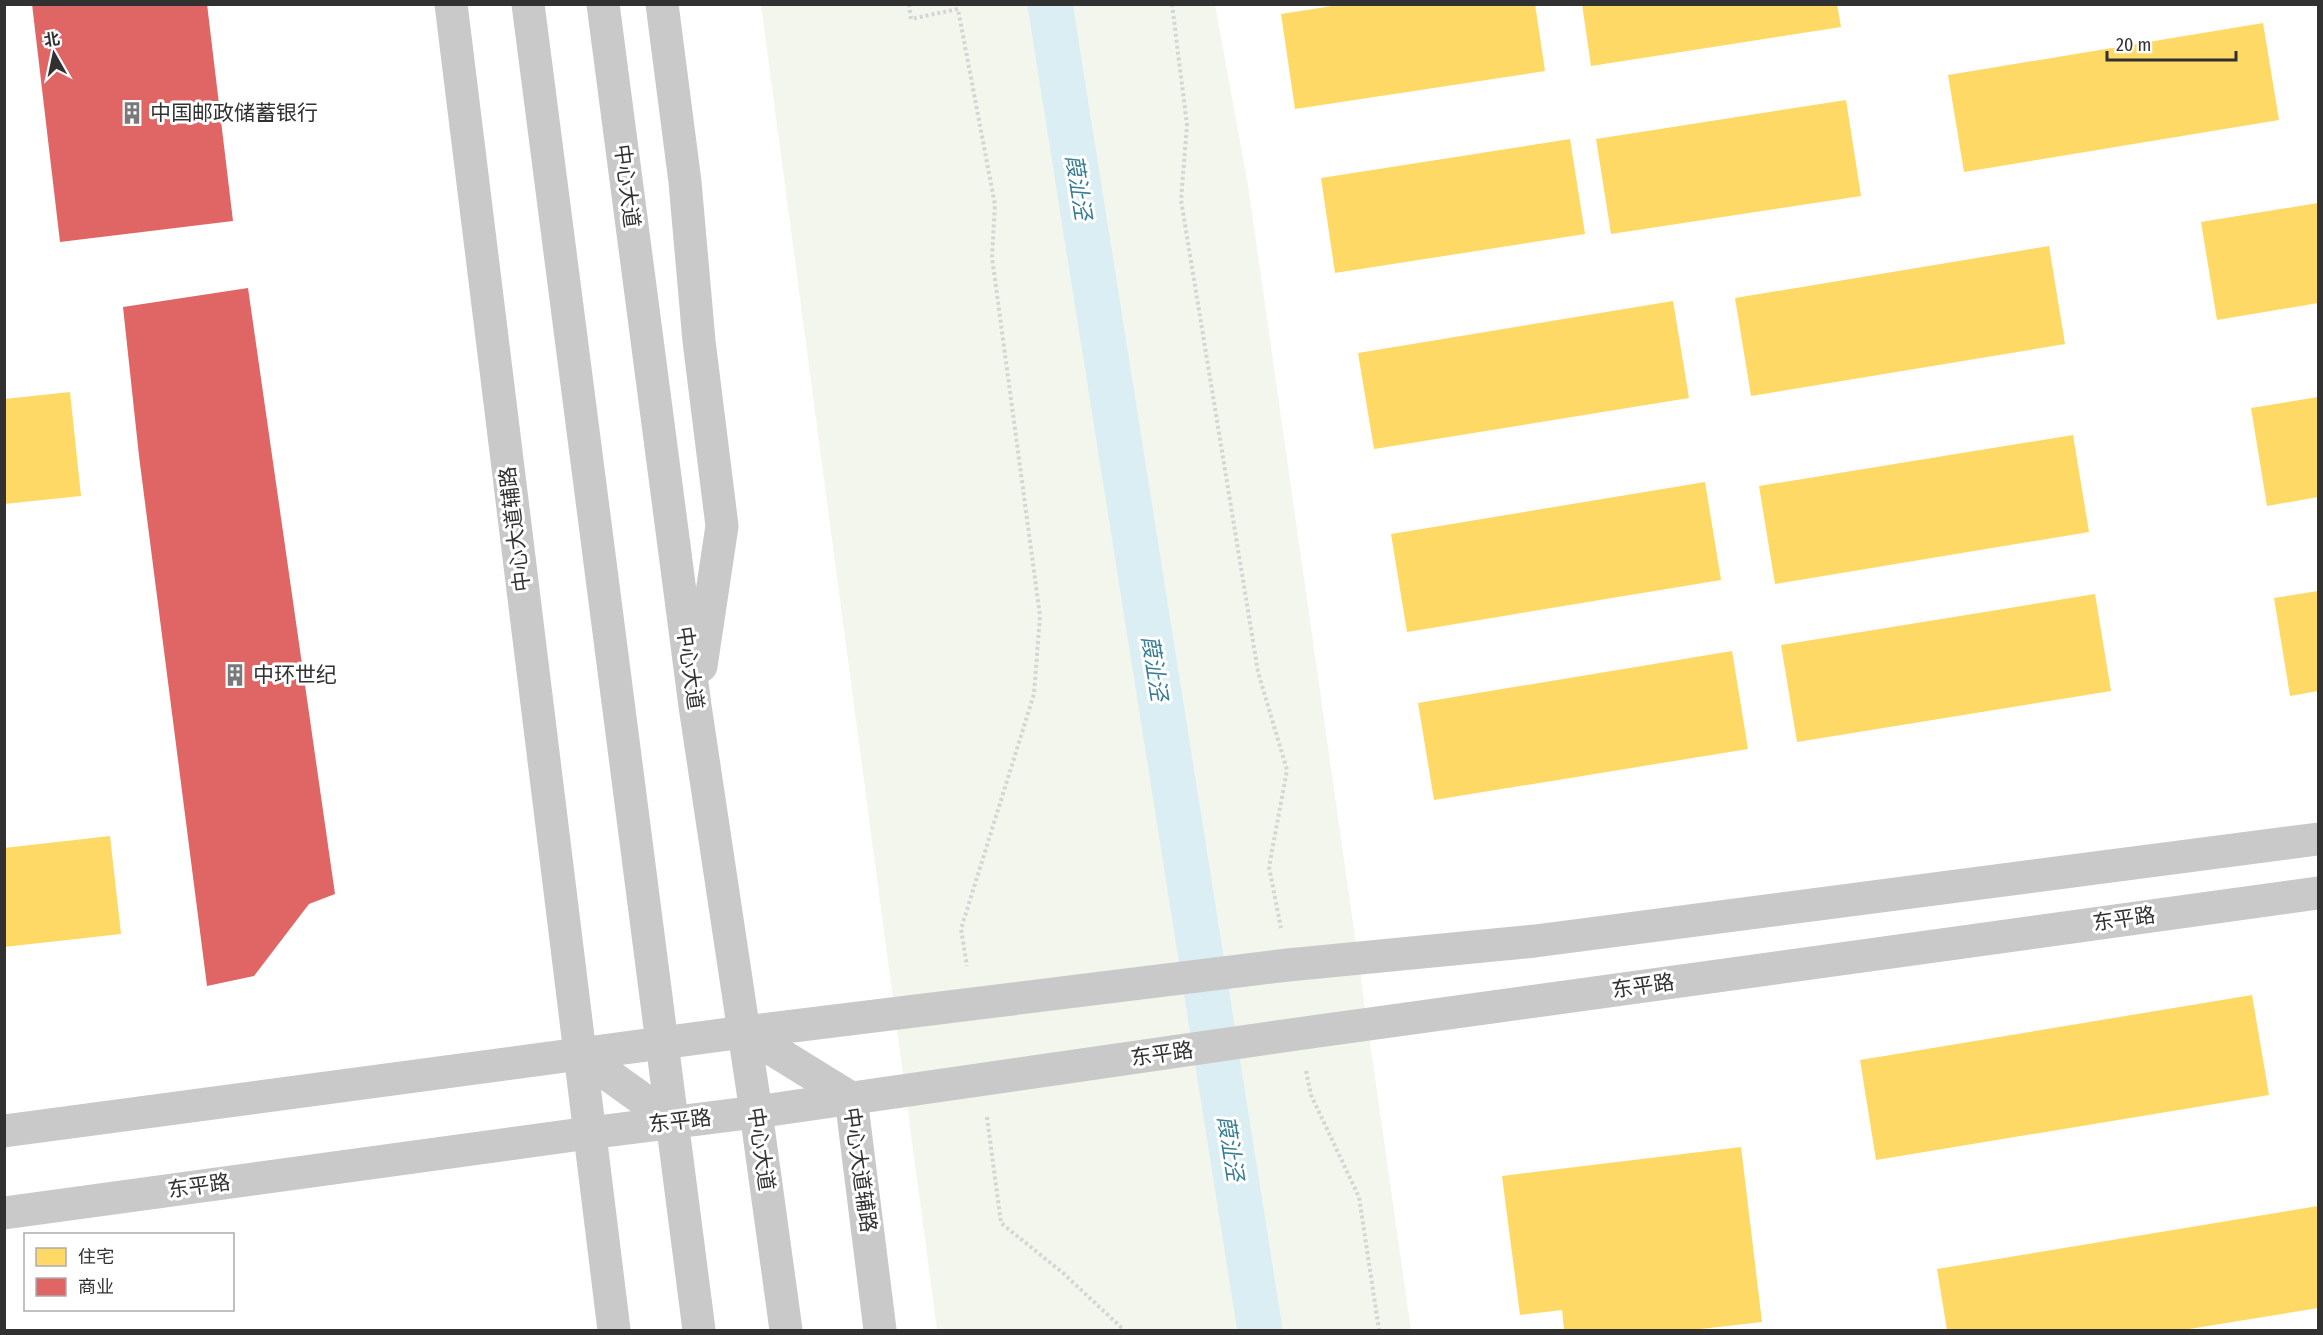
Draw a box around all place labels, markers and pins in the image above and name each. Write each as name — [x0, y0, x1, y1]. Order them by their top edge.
building icon: 中国邮政储蓄银行 — [119, 100, 145, 126]
place label: 中国邮政储蓄银行 — [150, 100, 318, 126]
building icon: 中环世纪 — [222, 662, 248, 688]
place label: 中环世纪 — [253, 662, 337, 688]

